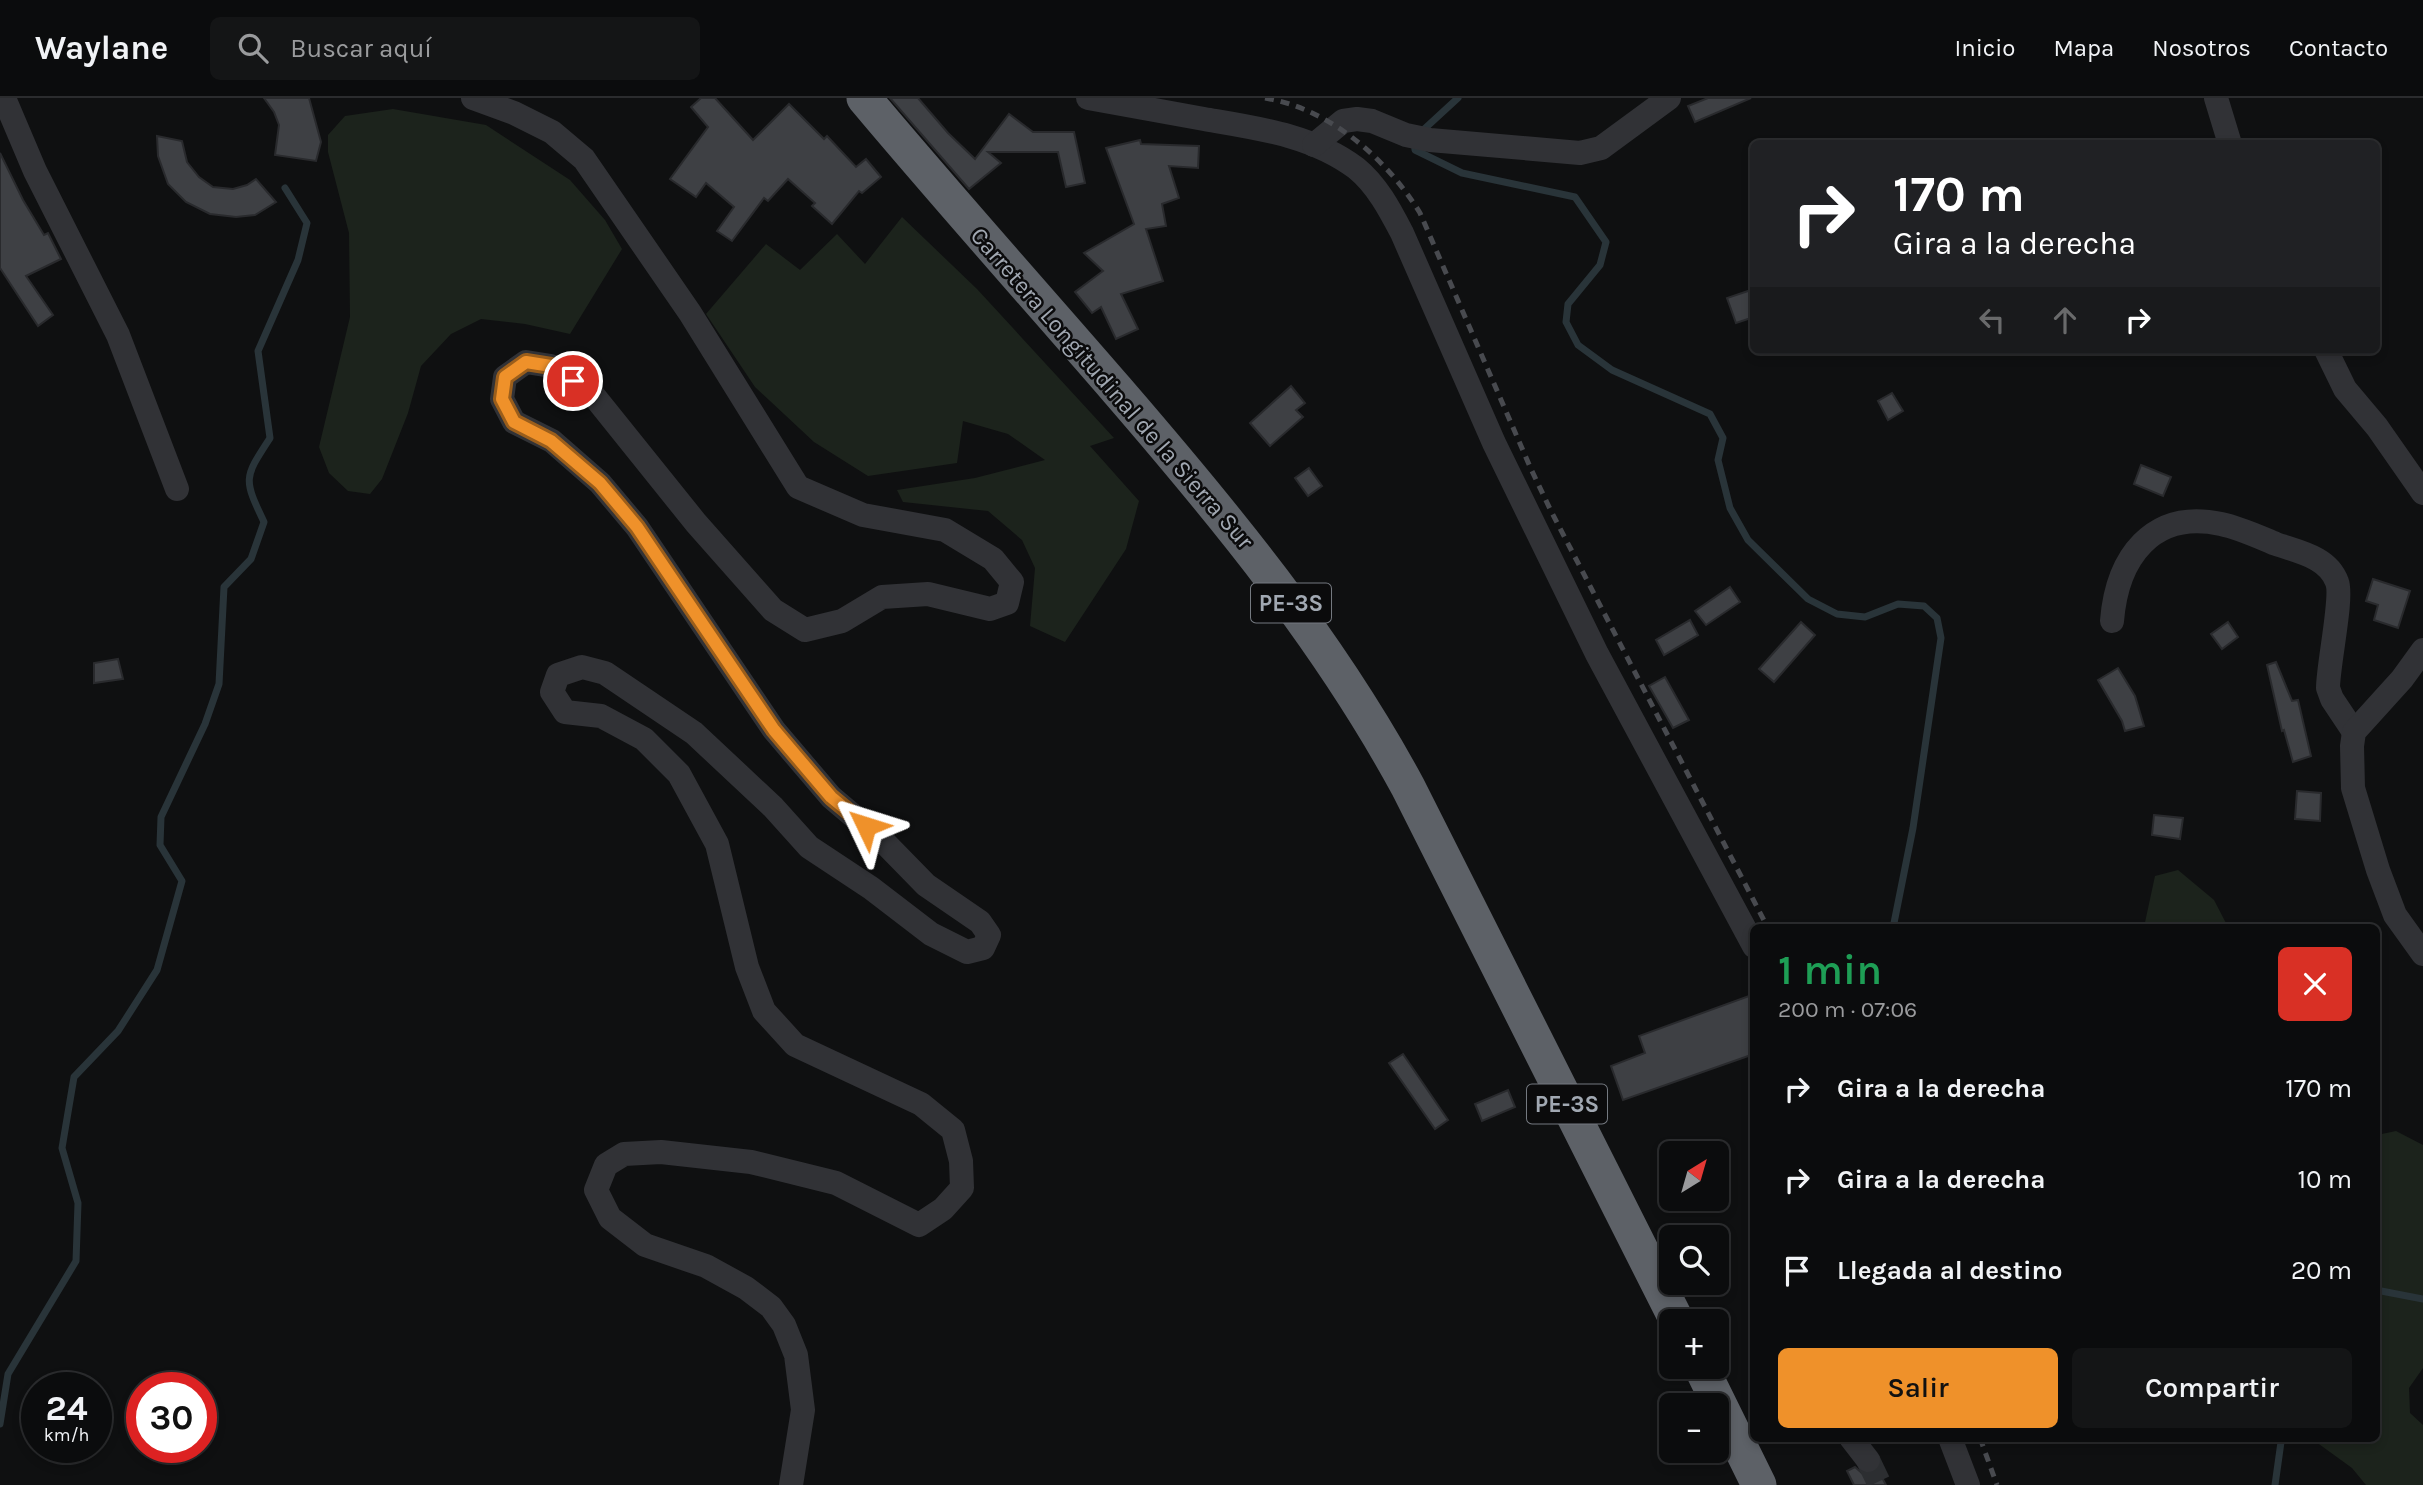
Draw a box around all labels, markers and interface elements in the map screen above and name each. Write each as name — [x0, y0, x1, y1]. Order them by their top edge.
search box — [210, 17, 700, 80]
text: Waylane — [35, 29, 168, 67]
icon: search — [234, 29, 272, 67]
text: Buscar aquí — [290, 33, 432, 64]
text: Inicio — [1954, 34, 2015, 62]
text: Mapa — [2053, 34, 2114, 62]
text: Nosotros — [2152, 34, 2251, 62]
text: Contacto — [2289, 34, 2388, 62]
text: 170 m — [1893, 166, 2025, 223]
icon: right — [1778, 168, 1869, 259]
street label: Carretera Longitudinal de la Sierra Sur — [965, 221, 1260, 555]
text: Gira a la derecha — [1893, 225, 2136, 262]
icon: left — [1973, 301, 2011, 339]
icon: ahead — [2046, 301, 2084, 339]
icon: right — [2119, 301, 2157, 339]
pin — [543, 351, 603, 411]
icon: arrive — [554, 362, 592, 400]
road number: PE-3S — [1251, 583, 1331, 622]
position arrow — [829, 789, 903, 863]
text: 1 min — [1778, 945, 1882, 995]
button: close — [2278, 947, 2352, 1021]
text: 200 m · 07:06 — [1778, 996, 1917, 1023]
icon: right — [1778, 1070, 1816, 1108]
text: Gira a la derecha — [1837, 1073, 2046, 1104]
text: 170 m — [2285, 1073, 2352, 1104]
road number: PE-3S — [1527, 1085, 1607, 1124]
north arrow — [1659, 1141, 1729, 1211]
map controls — [1659, 1141, 1729, 1463]
icon: right — [1778, 1161, 1816, 1199]
text: Gira a la derecha — [1837, 1164, 2046, 1195]
text: 10 m — [2297, 1164, 2352, 1195]
button: search — [1659, 1225, 1729, 1295]
icon: arrive — [1778, 1252, 1816, 1290]
text: Llegada al destino — [1837, 1255, 2063, 1286]
text: 20 m — [2291, 1255, 2352, 1286]
button: + — [1659, 1309, 1729, 1379]
button: Salir — [1778, 1348, 2058, 1428]
button: Compartir — [2072, 1348, 2352, 1428]
speed limit sign: 30 — [126, 1372, 217, 1463]
text: 24 — [46, 1388, 88, 1429]
button: − — [1659, 1393, 1729, 1463]
text: km/h — [44, 1424, 89, 1446]

